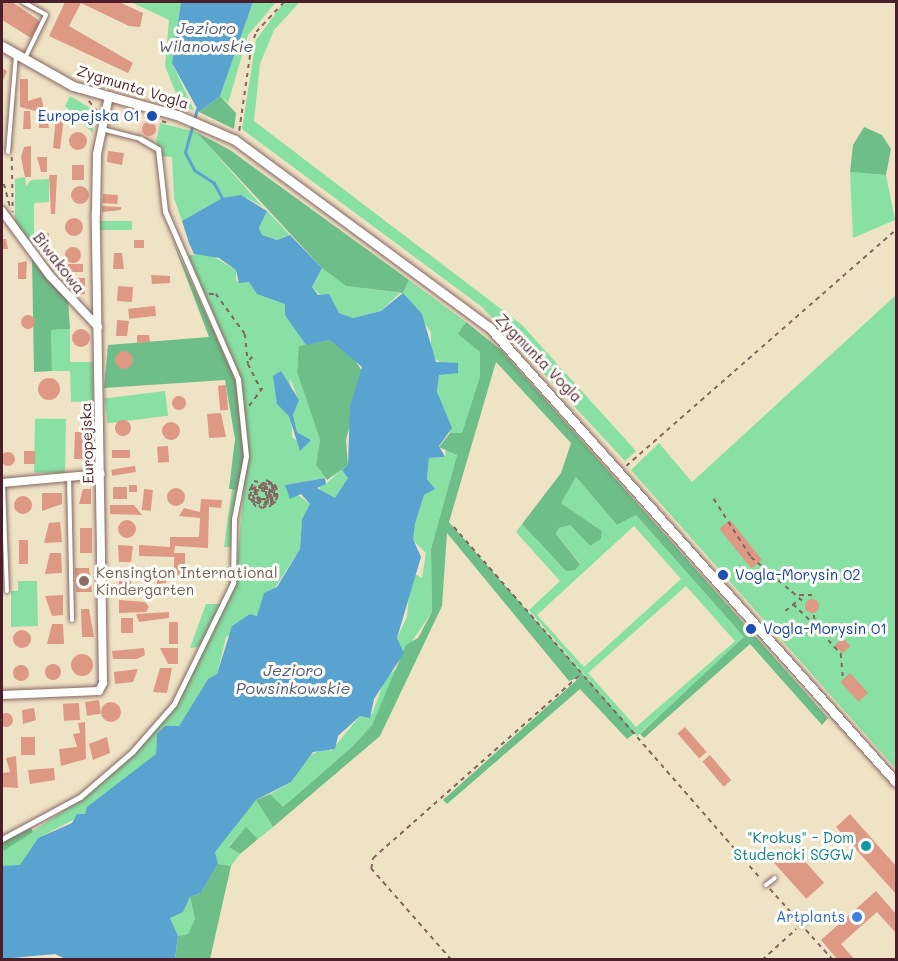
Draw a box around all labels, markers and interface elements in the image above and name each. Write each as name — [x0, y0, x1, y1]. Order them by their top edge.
water label: Jezioro Wilanowskie — [159, 18, 253, 56]
street label: Zygmunta Vogla — [75, 61, 191, 113]
place label: Europejska 01 — [38, 107, 140, 125]
marker: Europejska 01 — [145, 109, 159, 123]
street label: Biwakowa — [30, 229, 88, 297]
street label: Zygmunta Vogla — [492, 310, 586, 406]
street label: Europejska — [77, 402, 97, 484]
place label: Kensington International Kindergarten — [96, 563, 278, 598]
place label: Vogla-Morysin 02 — [735, 566, 860, 584]
marker: Vogla-Morysin 02 — [716, 568, 730, 582]
marker: Kensington International Kindergarten — [77, 574, 91, 588]
place label: Vogla-Morysin 01 — [763, 620, 887, 638]
marker: Vogla-Morysin 01 — [744, 622, 758, 636]
water label: Jezioro Powsinkowskie — [236, 660, 350, 698]
place label: "Krokus" - Dom Studencki SGGW — [734, 828, 854, 863]
marker: "Krokus" - Dom Studencki SGGW — [859, 839, 873, 853]
place label: Artplants — [776, 908, 845, 926]
marker: Artplants — [850, 910, 864, 924]

